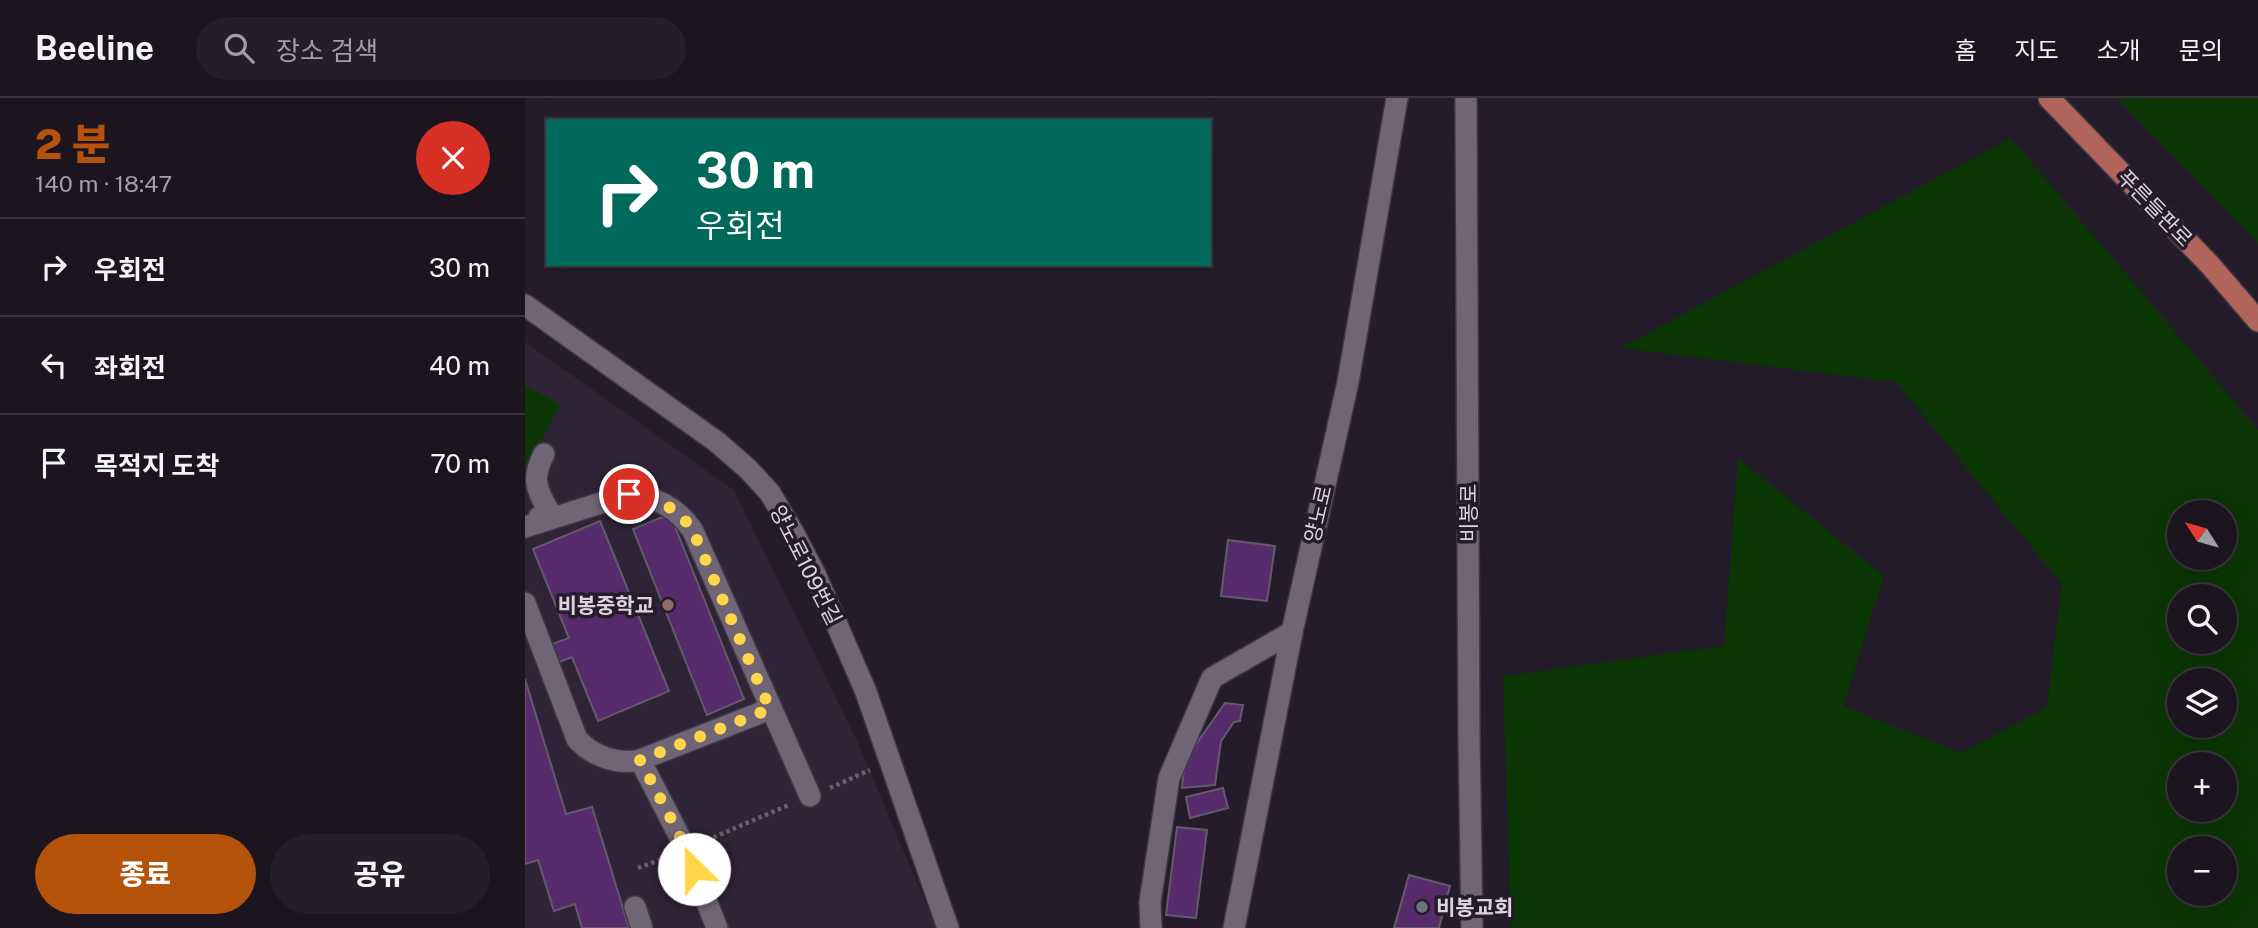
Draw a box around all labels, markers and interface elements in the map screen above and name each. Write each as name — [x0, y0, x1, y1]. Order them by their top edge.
search box — [196, 17, 686, 80]
text: Beeline — [35, 29, 154, 67]
icon: search — [220, 29, 258, 67]
text: 장소 검색 — [276, 35, 378, 66]
text: 홈 — [1954, 36, 1976, 64]
text: 지도 — [2014, 36, 2059, 64]
text: 소개 — [2097, 36, 2141, 64]
text: 문의 — [2179, 36, 2223, 64]
text: 2 분 — [35, 119, 110, 168]
button: close — [416, 121, 490, 195]
text: 30 m — [696, 141, 815, 199]
icon: right — [581, 147, 672, 238]
street label: 푸른들판로 — [2112, 165, 2198, 251]
text: 140 m · 18:47 — [35, 170, 172, 197]
text: 우회전 — [696, 207, 784, 244]
icon: right — [35, 248, 73, 286]
text: 30 m — [429, 252, 490, 283]
text: 우회전 — [94, 254, 166, 285]
icon: left — [35, 346, 73, 384]
text: 40 m — [429, 350, 490, 381]
text: 좌회전 — [94, 352, 166, 383]
icon: arrive — [35, 444, 73, 482]
text: 70 m — [430, 448, 490, 479]
text: 목적지 도착 — [94, 450, 219, 481]
pin — [599, 464, 659, 524]
icon: arrive — [610, 475, 648, 513]
street label: 양노로 — [1299, 483, 1337, 545]
street label: 비봉로 — [1456, 484, 1481, 542]
north arrow — [2167, 500, 2237, 570]
map controls — [2167, 500, 2237, 906]
street label: 양노로109번길 — [765, 501, 847, 629]
button: search — [2167, 584, 2237, 654]
place label: 비봉중학교 — [557, 593, 654, 618]
marker: 비봉중학교 — [660, 597, 676, 613]
button: layers — [2167, 668, 2237, 738]
button: + — [2167, 752, 2237, 822]
position arrow — [657, 832, 731, 906]
button: 종료 — [35, 834, 256, 914]
button: 공유 — [270, 834, 490, 914]
button: − — [2167, 836, 2237, 906]
place label: 비봉교회 — [1436, 895, 1513, 920]
marker: 비봉교회 — [1414, 899, 1430, 915]

